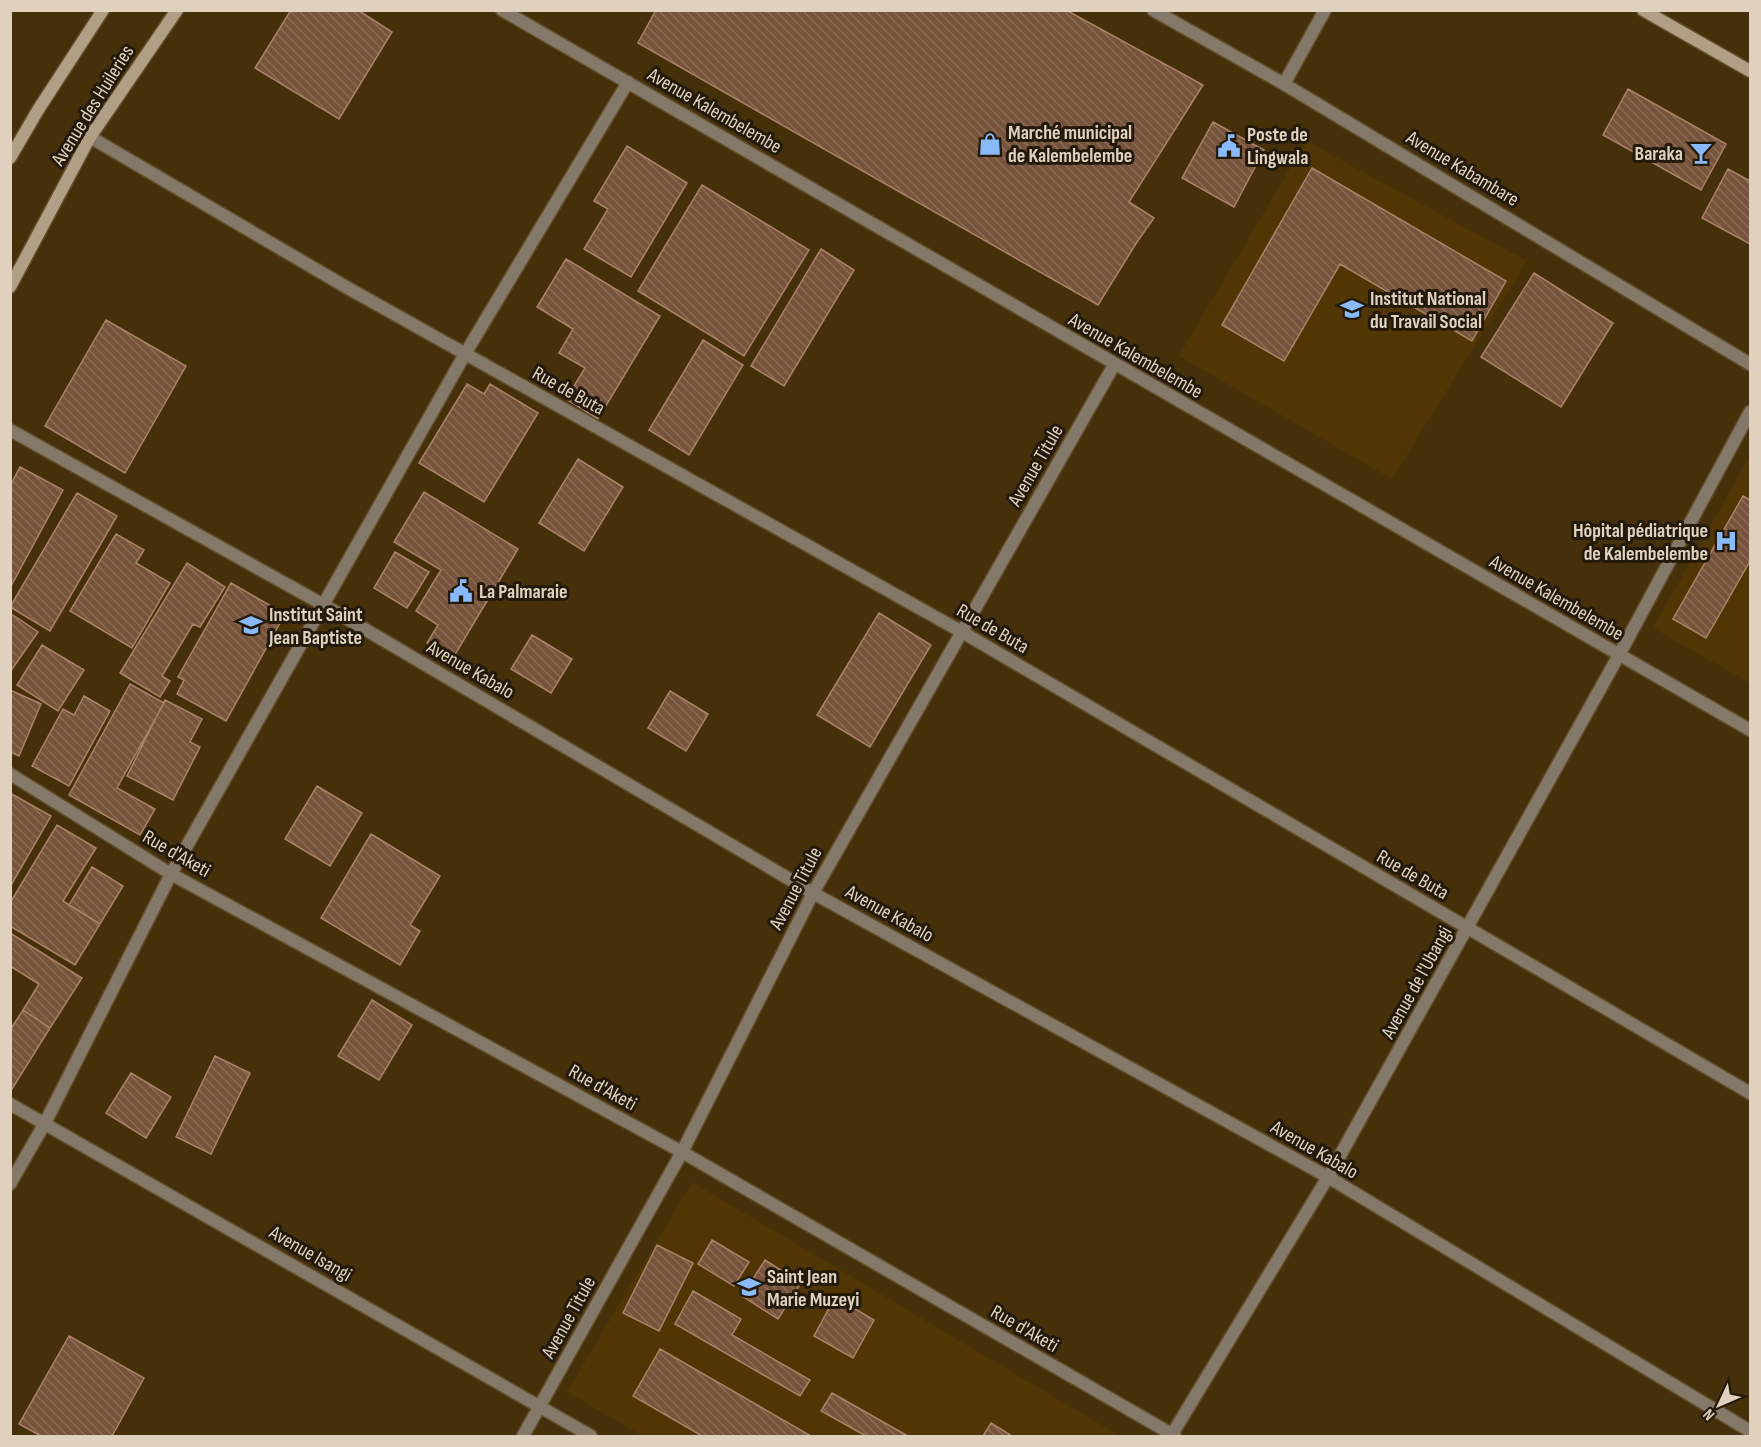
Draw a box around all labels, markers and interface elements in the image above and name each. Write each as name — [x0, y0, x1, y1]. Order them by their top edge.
street label: Avenue des Huileries — [46, 41, 139, 171]
street label: Avenue Kalembelembe — [642, 62, 786, 159]
place label: Marché municipal de Kalembelembe — [1008, 121, 1132, 168]
place label: Poste de Lingwala — [1247, 123, 1308, 170]
street label: Avenue Kabambare — [1401, 125, 1523, 212]
shop icon: Marché municipal de Kalembelembe — [977, 131, 1003, 157]
public building icon: Poste de Lingwala — [1216, 133, 1242, 159]
bar icon: Baraka — [1688, 140, 1714, 166]
place label: Baraka — [1635, 142, 1683, 166]
place label: Institut National du Travail Social — [1370, 287, 1486, 334]
school or university icon: Institut National du Travail Social — [1339, 296, 1365, 322]
street label: Avenue Kalembelembe — [1063, 307, 1207, 404]
street label: Rue de Buta — [528, 361, 609, 421]
street label: Avenue Titule — [1002, 420, 1069, 511]
place label: Hôpital pédiatrique de Kalembelembe — [1573, 519, 1708, 566]
hospital icon: Hôpital pédiatrique de Kalembelembe — [1713, 528, 1739, 554]
street label: Avenue Kalembelembe — [1484, 549, 1628, 646]
public building icon: La Palmaraie — [448, 578, 474, 604]
place label: La Palmaraie — [479, 580, 568, 604]
street label: Rue de Buta — [952, 599, 1033, 659]
place label: Institut Saint Jean Baptiste — [268, 603, 363, 650]
school or university icon: Institut Saint Jean Baptiste — [238, 612, 264, 638]
street label: Avenue Kabalo — [422, 635, 518, 704]
street label: Rue d'Aketi — [138, 825, 215, 883]
street label: Avenue Titule — [764, 843, 828, 935]
street label: Rue de Buta — [1372, 845, 1453, 905]
street label: Avenue Kabalo — [841, 879, 938, 948]
street label: Avenue de l'Ubangi — [1376, 922, 1458, 1044]
street label: Rue d'Aketi — [564, 1059, 641, 1116]
street label: Avenue Kabalo — [1266, 1115, 1362, 1184]
street label: Avenue Isangi — [264, 1220, 356, 1287]
place label: Saint Jean Marie Muzeyi — [767, 1265, 859, 1312]
street label: Avenue Titule — [536, 1272, 601, 1364]
school or university icon: Saint Jean Marie Muzeyi — [736, 1274, 762, 1300]
street label: Rue d'Aketi — [986, 1300, 1063, 1358]
north arrow — [1689, 1375, 1749, 1435]
text: N — [1699, 1405, 1719, 1424]

